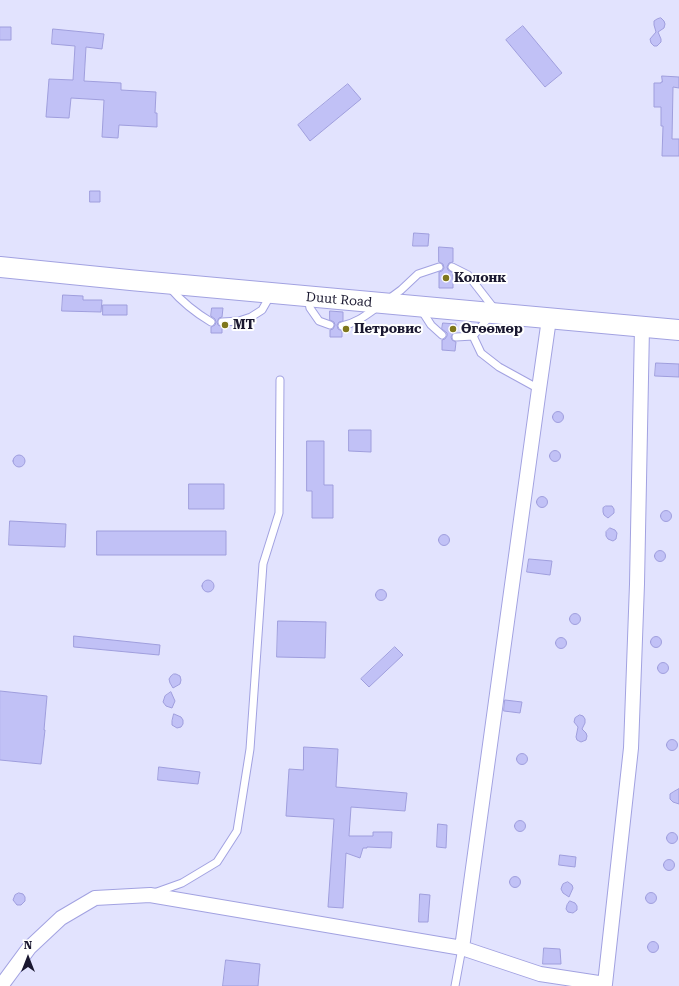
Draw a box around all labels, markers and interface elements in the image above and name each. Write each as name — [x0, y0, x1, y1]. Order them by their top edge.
place label: Колонк — [454, 270, 506, 286]
marker: Колонк — [441, 273, 451, 283]
street label: Duut Road — [305, 289, 373, 311]
place label: MT — [233, 317, 255, 333]
marker: MT — [220, 320, 230, 330]
place label: Петровиc — [354, 321, 422, 337]
place label: Өгөөмөр — [461, 321, 523, 337]
marker: Петровиc — [341, 324, 351, 334]
marker: Өгөөмөр — [448, 324, 458, 334]
north arrow — [8, 938, 48, 978]
text: N — [24, 939, 32, 952]

